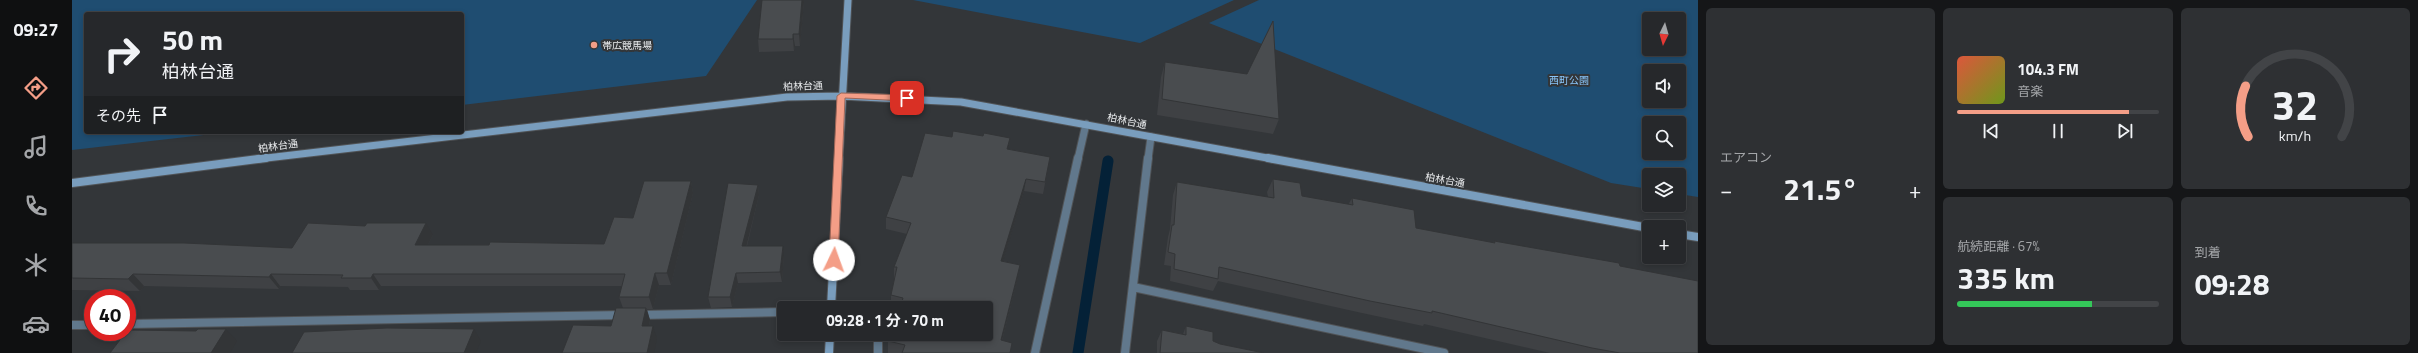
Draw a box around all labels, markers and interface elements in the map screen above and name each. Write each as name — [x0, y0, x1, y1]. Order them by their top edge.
north arrow — [1642, 12, 1686, 56]
map controls — [1642, 12, 1686, 264]
text: 09:27 — [14, 16, 58, 43]
text: 50 m — [162, 18, 223, 61]
icon: right — [96, 28, 148, 80]
place label: 帯広競馬場 — [602, 38, 652, 53]
marker: 帯広競馬場 — [589, 40, 599, 50]
text: 柏林台通 — [162, 58, 234, 85]
text: 104.3 FM — [2017, 58, 2079, 81]
button: sound — [1642, 64, 1686, 108]
text: 32 — [2272, 72, 2319, 135]
park label: 西町公園 — [1549, 73, 1589, 88]
icon: directions — [22, 74, 50, 102]
street label: 柏林台通 — [783, 78, 823, 94]
pin — [890, 81, 924, 115]
text: 音楽 — [2017, 81, 2043, 101]
icon: arrive — [896, 87, 918, 109]
text: その先 — [96, 104, 141, 127]
icon: arrive — [149, 104, 171, 126]
street label: 柏林台通 — [1106, 110, 1148, 132]
button: search — [1642, 116, 1686, 160]
icon: previous — [1980, 120, 2002, 142]
icon: pause — [2047, 120, 2069, 142]
icon: next — [2114, 120, 2136, 142]
text: km/h — [2279, 124, 2311, 146]
icon: music — [22, 133, 50, 161]
street label: 柏林台通 — [257, 136, 299, 156]
text: エアコン — [1720, 147, 1772, 167]
text: 21.5° — [1783, 166, 1858, 212]
button: layers — [1642, 168, 1686, 212]
street label: 柏林台通 — [1424, 169, 1466, 191]
text: − — [1720, 173, 1732, 207]
text: + — [1909, 173, 1921, 207]
icon: phone — [22, 192, 50, 220]
button: + — [1642, 220, 1686, 264]
text: 航続距離 · 67% — [1957, 236, 2040, 256]
position arrow — [813, 239, 855, 281]
text: 到着 — [2195, 242, 2221, 262]
icon: climate — [22, 251, 50, 279]
text: 335 km — [1957, 255, 2055, 301]
text: 09:28 — [2195, 261, 2270, 307]
speed limit sign: 40 — [84, 289, 136, 341]
text: 09:28 · 1 分 · 70 m — [826, 309, 944, 332]
icon: car — [22, 310, 50, 338]

